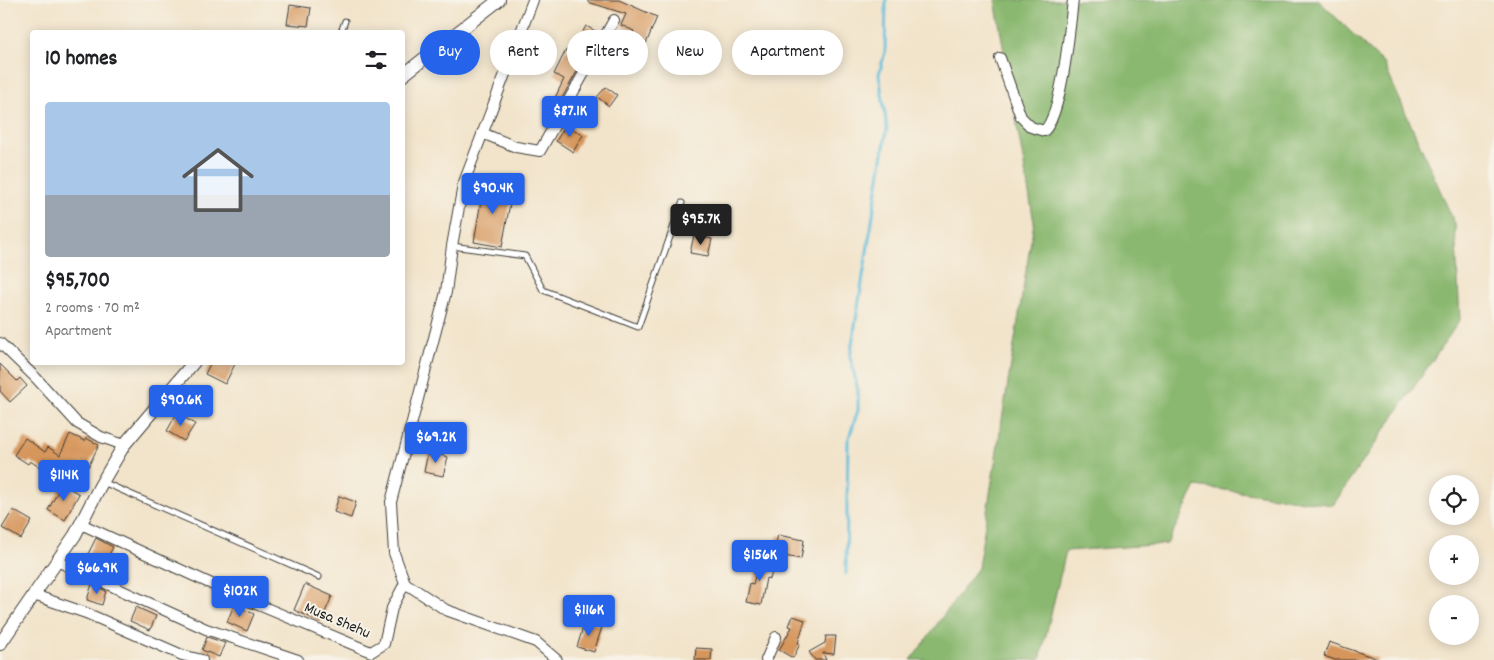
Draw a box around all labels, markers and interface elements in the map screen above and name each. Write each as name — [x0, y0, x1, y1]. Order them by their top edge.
chip: Buy — [420, 30, 480, 75]
chip: Rent — [490, 30, 557, 75]
chip: Filters — [567, 30, 648, 75]
chip: New — [658, 30, 722, 75]
chip: Apartment — [732, 30, 843, 75]
text: 10 homes — [45, 45, 117, 75]
icon: filters — [362, 46, 390, 74]
pin: $87.1K — [529, 96, 611, 138]
text: $87.1K — [553, 100, 587, 123]
icon: home — [173, 135, 263, 225]
pin: $90.4K — [452, 172, 534, 215]
text: $90.4K — [473, 177, 513, 200]
pin: $95.7K — [660, 204, 742, 246]
text: $95.7K — [681, 208, 721, 231]
text: $95,700 — [45, 267, 110, 297]
text: 2 rooms · 70 m² — [45, 297, 140, 320]
text: Apartment — [45, 320, 112, 343]
pin: $90.6K — [140, 384, 222, 427]
text: $90.6K — [160, 389, 202, 412]
pin: $69.2K — [395, 422, 477, 464]
text: $69.2K — [416, 426, 456, 449]
pin: $114K — [29, 460, 99, 502]
text: $114K — [49, 464, 79, 487]
map controls — [1429, 475, 1479, 645]
button: locate — [1429, 475, 1479, 525]
button: + — [1429, 535, 1479, 585]
pin: $156K — [725, 540, 795, 582]
text: $156K — [743, 544, 777, 567]
pin: $66.9K — [56, 552, 138, 595]
text: $66.9K — [76, 557, 118, 580]
pin: $102K — [205, 576, 275, 618]
text: $102K — [223, 580, 257, 603]
pin: $116K — [554, 594, 624, 637]
button: − — [1429, 595, 1479, 645]
street label: Musa Shehu — [300, 597, 374, 645]
text: $116K — [574, 599, 604, 622]

